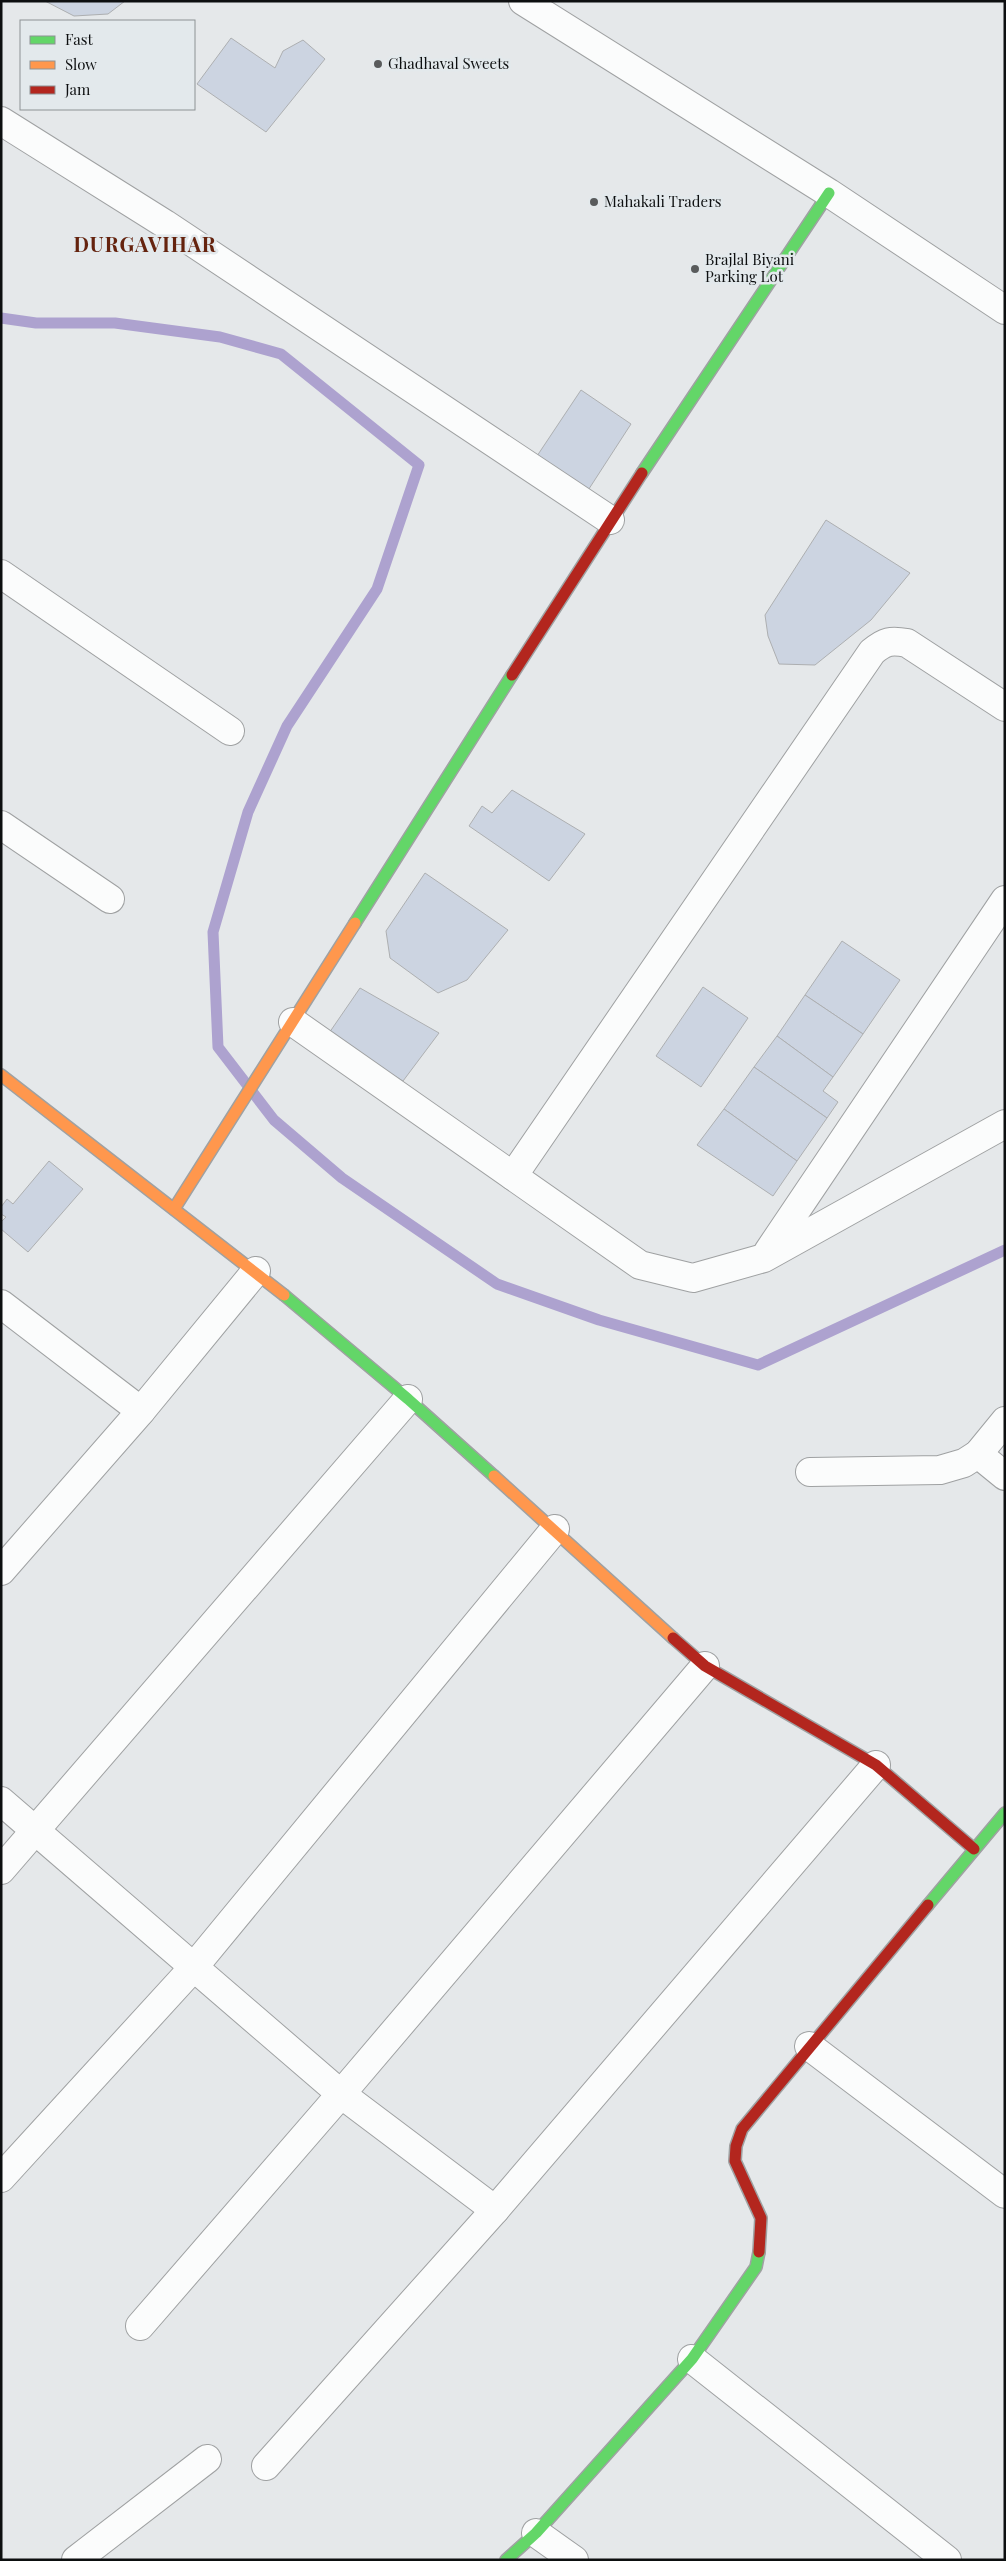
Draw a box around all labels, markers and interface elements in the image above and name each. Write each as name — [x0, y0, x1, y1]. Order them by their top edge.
legend — [20, 20, 195, 110]
text: Fast — [65, 29, 94, 49]
place label: Ghadhaval Sweets — [388, 53, 509, 73]
text: Slow — [65, 54, 97, 74]
marker: Ghadhaval Sweets — [372, 58, 384, 70]
text: Jam — [64, 79, 91, 99]
place label: Mahakali Traders — [604, 191, 722, 211]
marker: Mahakali Traders — [588, 196, 600, 208]
district label: DURGAVIHAR — [73, 230, 217, 257]
place label: Brajlal Biyani Parking Lot — [705, 249, 795, 286]
marker: Brajlal Biyani Parking Lot — [689, 263, 701, 275]

